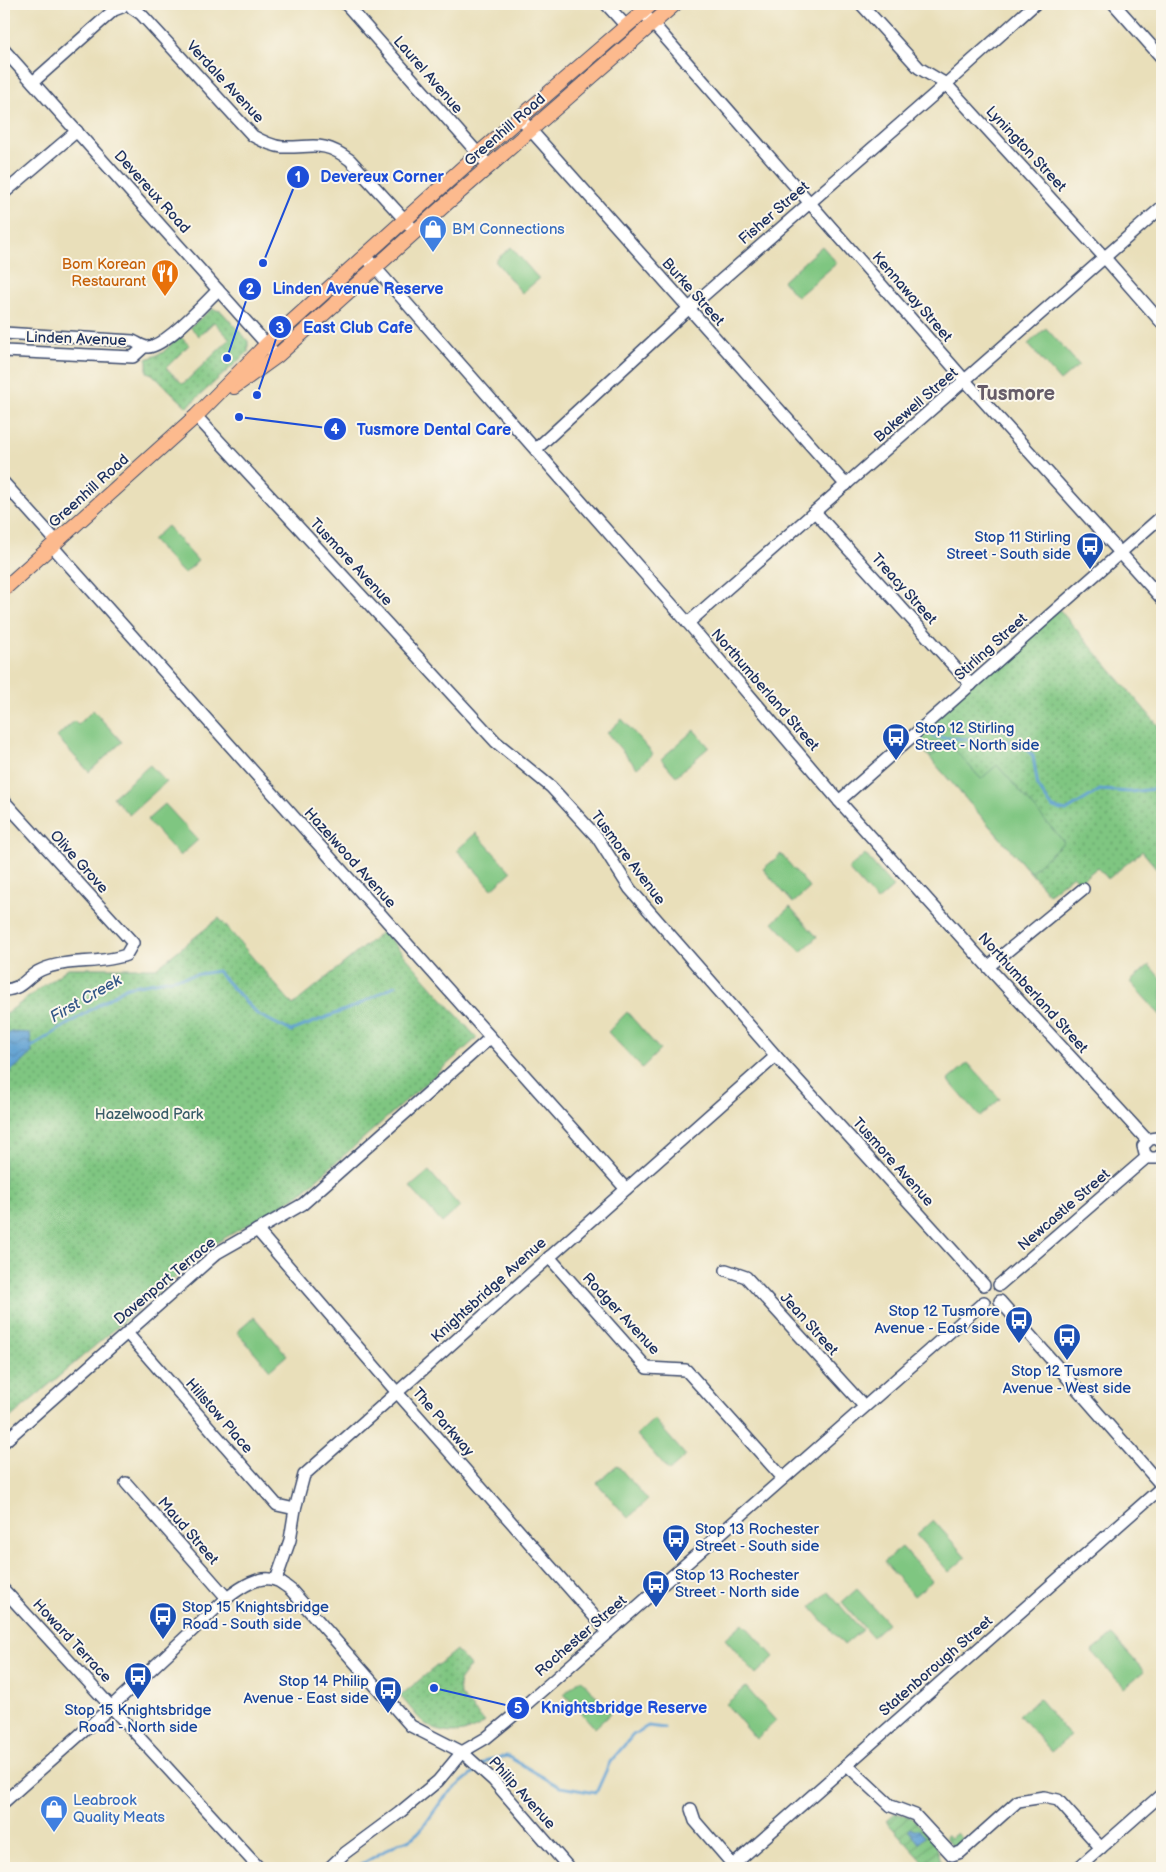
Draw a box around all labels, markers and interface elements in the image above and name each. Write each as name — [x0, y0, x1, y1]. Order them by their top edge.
street label: Laurel Avenue — [389, 32, 467, 118]
street label: Verdale Avenue — [182, 37, 268, 127]
street label: Greenhill Road — [460, 90, 550, 170]
street label: Lynington Street — [982, 102, 1071, 196]
street label: Devereux Road — [110, 147, 194, 237]
callout: Devereux Corner — [286, 161, 454, 192]
text: 1 — [295, 168, 301, 187]
text: Devereux Corner — [320, 168, 444, 187]
street label: Fisher Street — [735, 177, 814, 249]
shop icon: BM Connections — [418, 214, 448, 253]
place label: BM Connections — [452, 220, 565, 239]
street label: Kennaway Street — [868, 248, 956, 346]
street label: Burke Street — [658, 254, 729, 330]
place label: Bom Korean Restaurant — [62, 255, 146, 291]
restaurant icon: Bom Korean Restaurant — [150, 258, 180, 297]
callout: Linden Avenue Reserve — [237, 273, 453, 304]
text: 2 — [246, 280, 255, 299]
text: Linden Avenue Reserve — [272, 280, 444, 299]
callout: East Club Cafe — [268, 312, 423, 343]
text: 3 — [276, 319, 285, 338]
text: East Club Cafe — [303, 319, 413, 338]
street label: Linden Avenue — [25, 328, 127, 350]
street label: Bakewell Street — [870, 363, 962, 447]
district label: Tusmore — [977, 382, 1055, 406]
callout: Tusmore Dental Care — [322, 414, 521, 445]
text: 4 — [331, 420, 340, 439]
text: Tusmore Dental Care — [357, 421, 511, 440]
street label: Greenhill Road — [45, 450, 133, 532]
street label: Tusmore Avenue — [306, 514, 397, 610]
place label: Stop 11 Stirling Street - South side — [947, 528, 1071, 564]
bus stop icon: Stop 11 Stirling Street - South side — [1075, 531, 1105, 570]
street label: Treacy Street — [867, 549, 941, 629]
street label: Stirling Street — [951, 609, 1032, 685]
street label: Northumberland Street — [707, 625, 823, 755]
place label: Stop 12 Stirling Street - North side — [915, 719, 1039, 755]
bus stop icon: Stop 12 Stirling Street - North side — [881, 722, 911, 761]
street label: Hazelwood Avenue — [300, 804, 400, 912]
street label: Tusmore Avenue — [586, 807, 670, 909]
street label: Olive Grove — [46, 826, 112, 898]
street label: Northumberland Street — [974, 929, 1092, 1057]
water label: First Creek — [47, 970, 126, 1027]
park label: Hazelwood Park — [95, 1105, 204, 1124]
street label: Tusmore Avenue — [848, 1114, 938, 1210]
street label: Newcastle Street — [1014, 1165, 1114, 1255]
street label: Davenport Terrace — [110, 1233, 220, 1329]
street label: Knightsbridge Avenue — [427, 1233, 551, 1347]
street label: Rodger Avenue — [578, 1269, 664, 1359]
street label: Jean Street — [776, 1289, 843, 1360]
place label: Stop 12 Tusmore Avenue - East side — [874, 1302, 1000, 1338]
bus stop icon: Stop 12 Tusmore Avenue - East side — [1004, 1305, 1034, 1344]
bus stop icon: Stop 12 Tusmore Avenue - West side — [1052, 1322, 1082, 1361]
place label: Stop 12 Tusmore Avenue - West side — [1003, 1362, 1131, 1398]
street label: Hillstow Place — [181, 1375, 257, 1458]
street label: The Parkway — [408, 1384, 478, 1461]
street label: Maud Street — [153, 1493, 223, 1569]
place label: Stop 13 Rochester Street - South side — [695, 1520, 820, 1556]
bus stop icon: Stop 13 Rochester Street - South side — [661, 1523, 691, 1562]
place label: Stop 13 Rochester Street - North side — [675, 1566, 799, 1602]
bus stop icon: Stop 13 Rochester Street - North side — [641, 1569, 671, 1608]
street label: Rochester Street — [531, 1591, 631, 1681]
street label: Howard Terrace — [28, 1595, 116, 1687]
place label: Stop 15 Knightsbridge Road - South side — [182, 1598, 329, 1634]
bus stop icon: Stop 15 Knightsbridge Road - South side — [148, 1601, 178, 1640]
street label: Statenborough Street — [875, 1611, 997, 1720]
bus stop icon: Stop 15 Knightsbridge Road - North side — [123, 1661, 153, 1700]
place label: Stop 14 Philip Avenue - East side — [243, 1672, 369, 1708]
bus stop icon: Stop 14 Philip Avenue - East side — [373, 1675, 403, 1714]
callout: Knightsbridge Reserve — [506, 1692, 717, 1723]
text: 5 — [514, 1699, 523, 1718]
text: Knightsbridge Reserve — [541, 1699, 707, 1718]
place label: Stop 15 Knightsbridge Road - North side — [65, 1701, 212, 1737]
street label: Philip Avenue — [484, 1753, 560, 1833]
place label: Leabrook Quality Meats — [73, 1791, 166, 1827]
shop icon: Leabrook Quality Meats — [39, 1794, 69, 1833]

